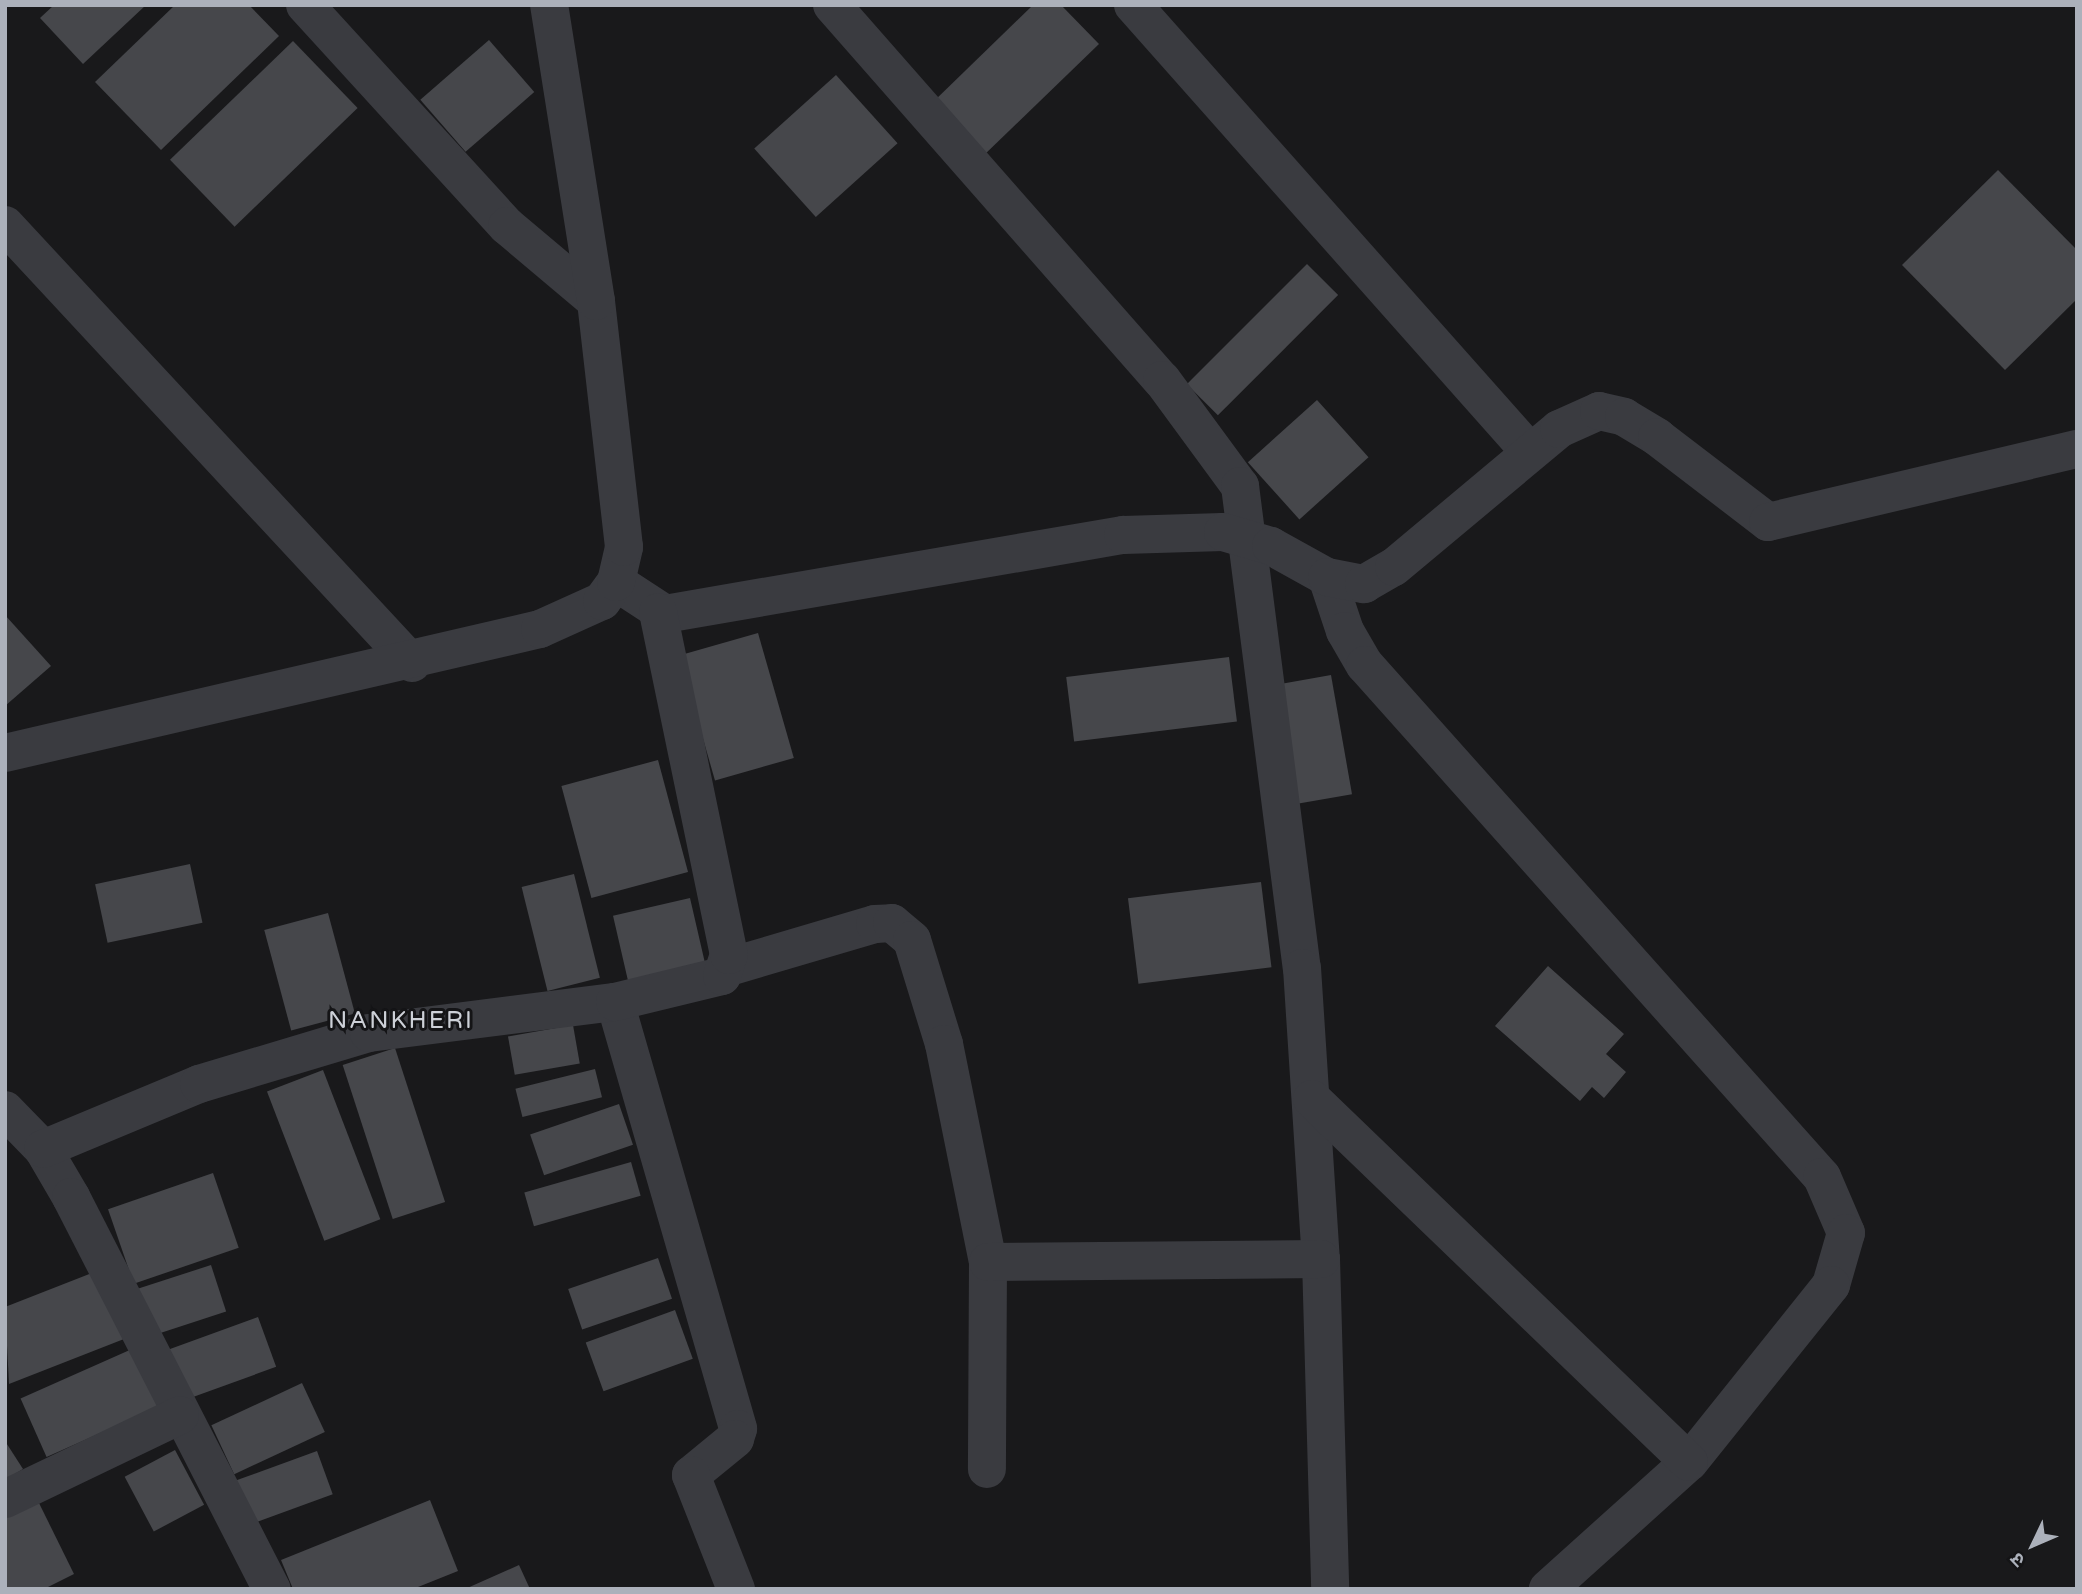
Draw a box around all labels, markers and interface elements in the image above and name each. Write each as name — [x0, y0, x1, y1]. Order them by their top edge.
district label: NANKHERI — [329, 1007, 473, 1035]
north arrow — [1998, 1510, 2068, 1580]
text: उ — [2006, 1548, 2030, 1571]

